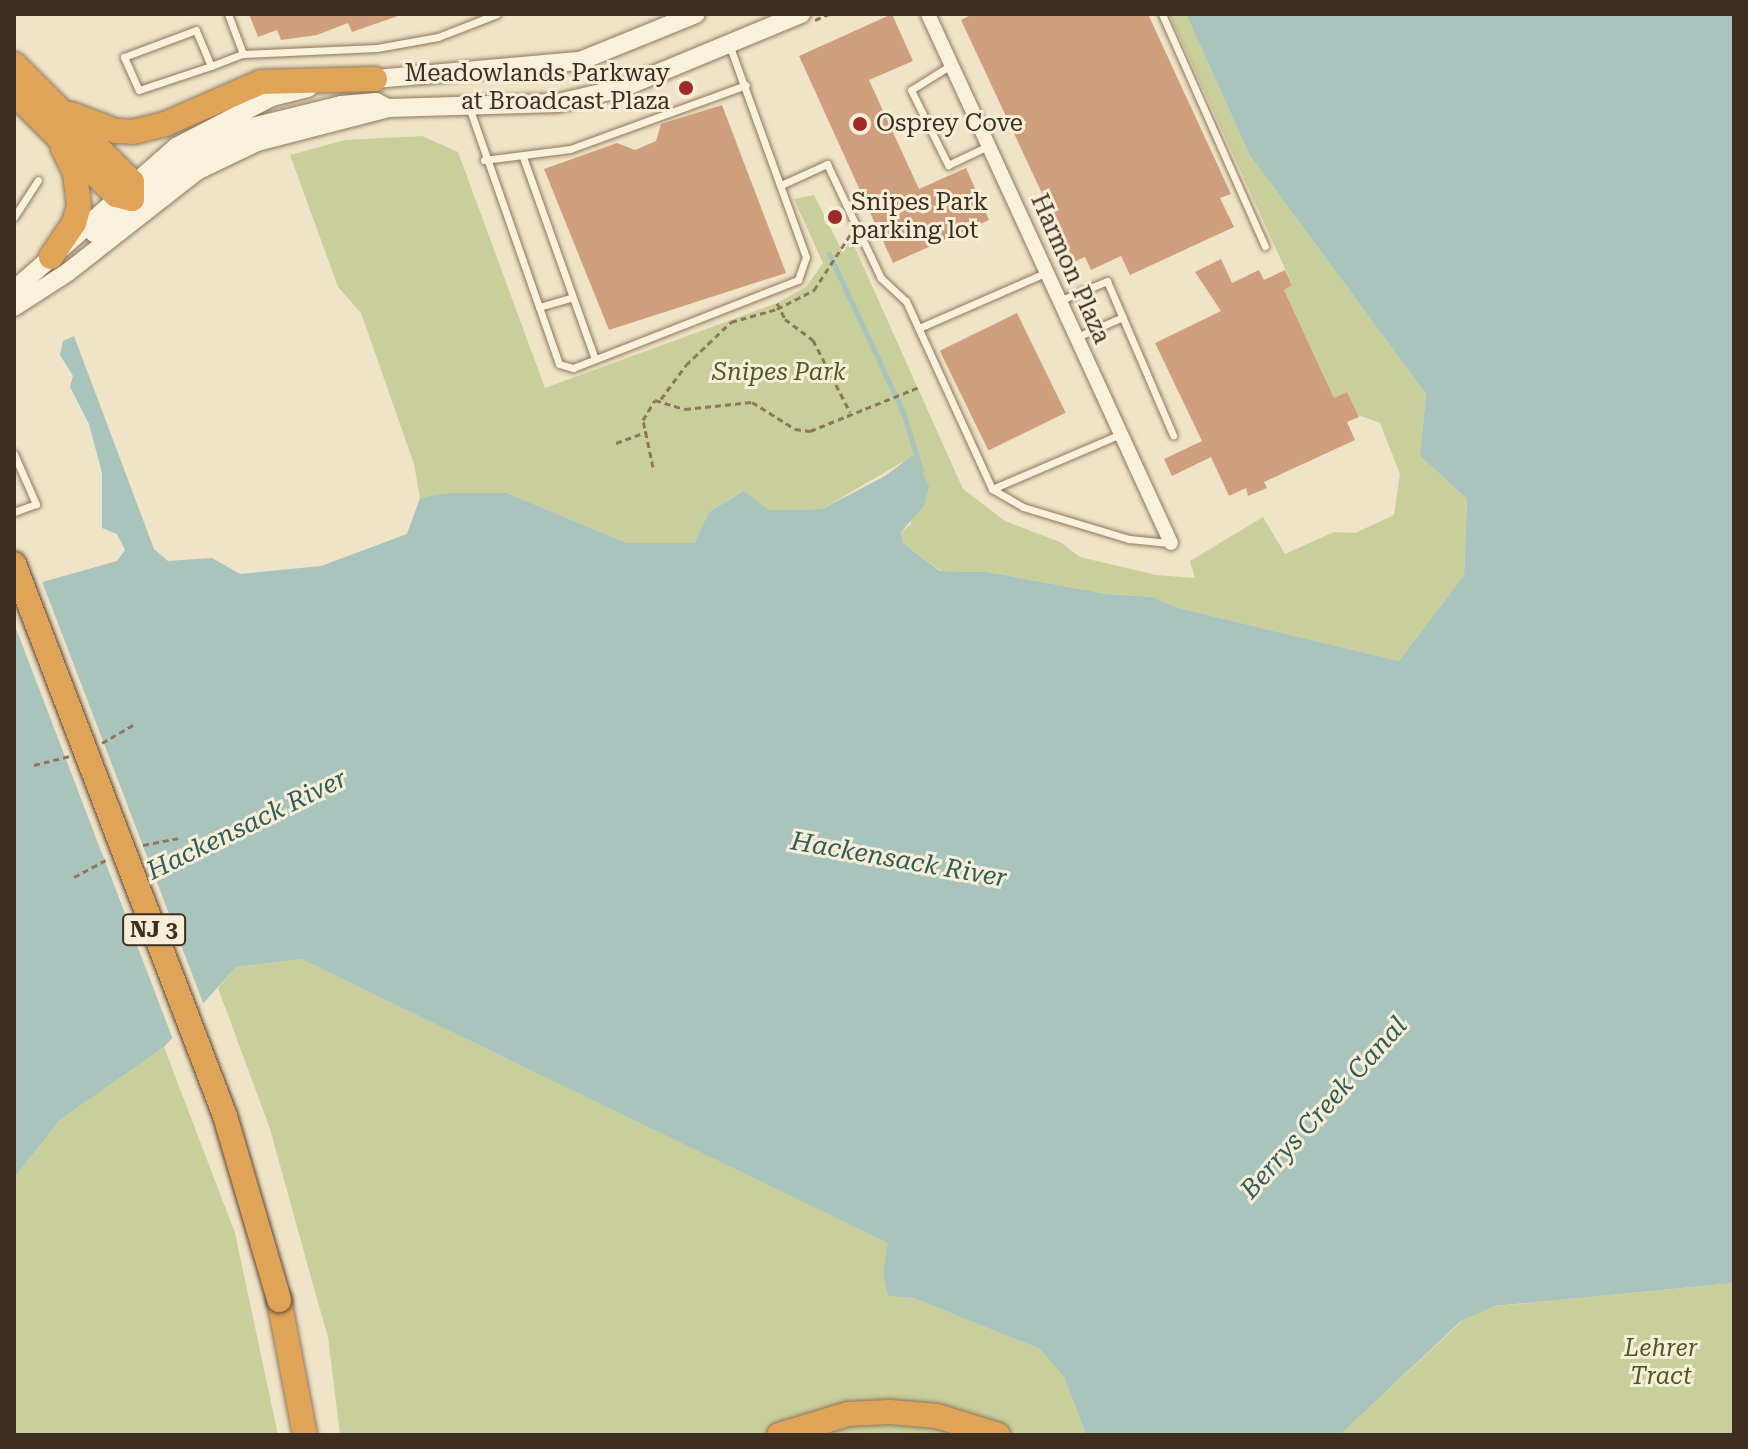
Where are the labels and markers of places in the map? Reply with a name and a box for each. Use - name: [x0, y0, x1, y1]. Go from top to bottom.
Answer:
- place label: Meadowlands Parkway at Broadcast Plaza: [405, 60, 670, 116]
- marker: Meadowlands Parkway at Broadcast Plaza: [677, 79, 695, 97]
- place label: Osprey Cove: [876, 110, 1023, 138]
- marker: Osprey Cove: [851, 115, 869, 133]
- place label: Snipes Park parking lot: [851, 189, 988, 245]
- marker: Snipes Park parking lot: [826, 208, 844, 226]

